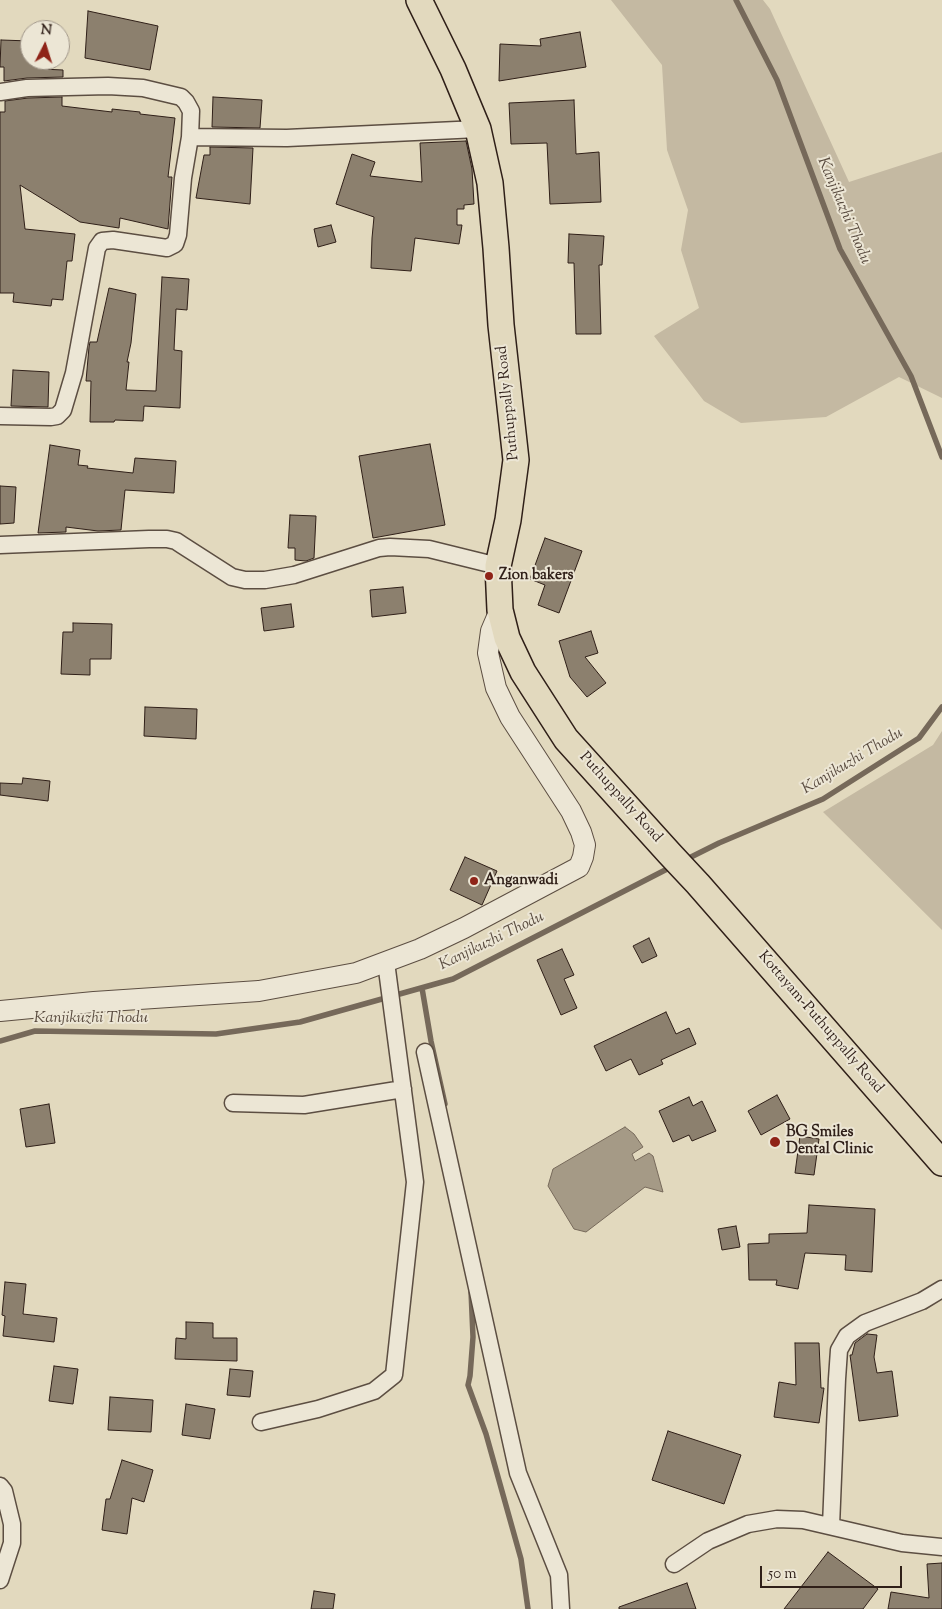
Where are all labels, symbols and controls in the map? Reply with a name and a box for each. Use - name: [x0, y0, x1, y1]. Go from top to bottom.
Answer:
- north arrow: [20, 20, 70, 70]
- text: N: [40, 21, 53, 42]
- water label: Kanjikuzhi Thodu: [812, 155, 874, 267]
- street label: Puthuppally Road: [494, 345, 524, 461]
- place label: Zion bakers: [499, 567, 573, 585]
- marker: Zion bakers: [483, 570, 495, 582]
- water label: Kanjikuzhi Thodu: [799, 724, 907, 800]
- street label: Puthuppally Road: [575, 749, 665, 847]
- place label: Anganwadi: [484, 872, 558, 890]
- marker: Anganwadi: [468, 875, 480, 887]
- water label: Kanjikuzhi Thodu: [436, 908, 548, 976]
- street label: Kottayam-Puthuppally Road: [753, 948, 887, 1098]
- water label: Kanjikuzhi Thodu: [34, 1009, 148, 1029]
- place label: BG Smiles Dental Clinic: [786, 1124, 873, 1159]
- marker: BG Smiles Dental Clinic: [768, 1135, 782, 1149]
- scale bar: [762, 1556, 904, 1588]
- text: 50 m: [768, 1564, 797, 1585]

